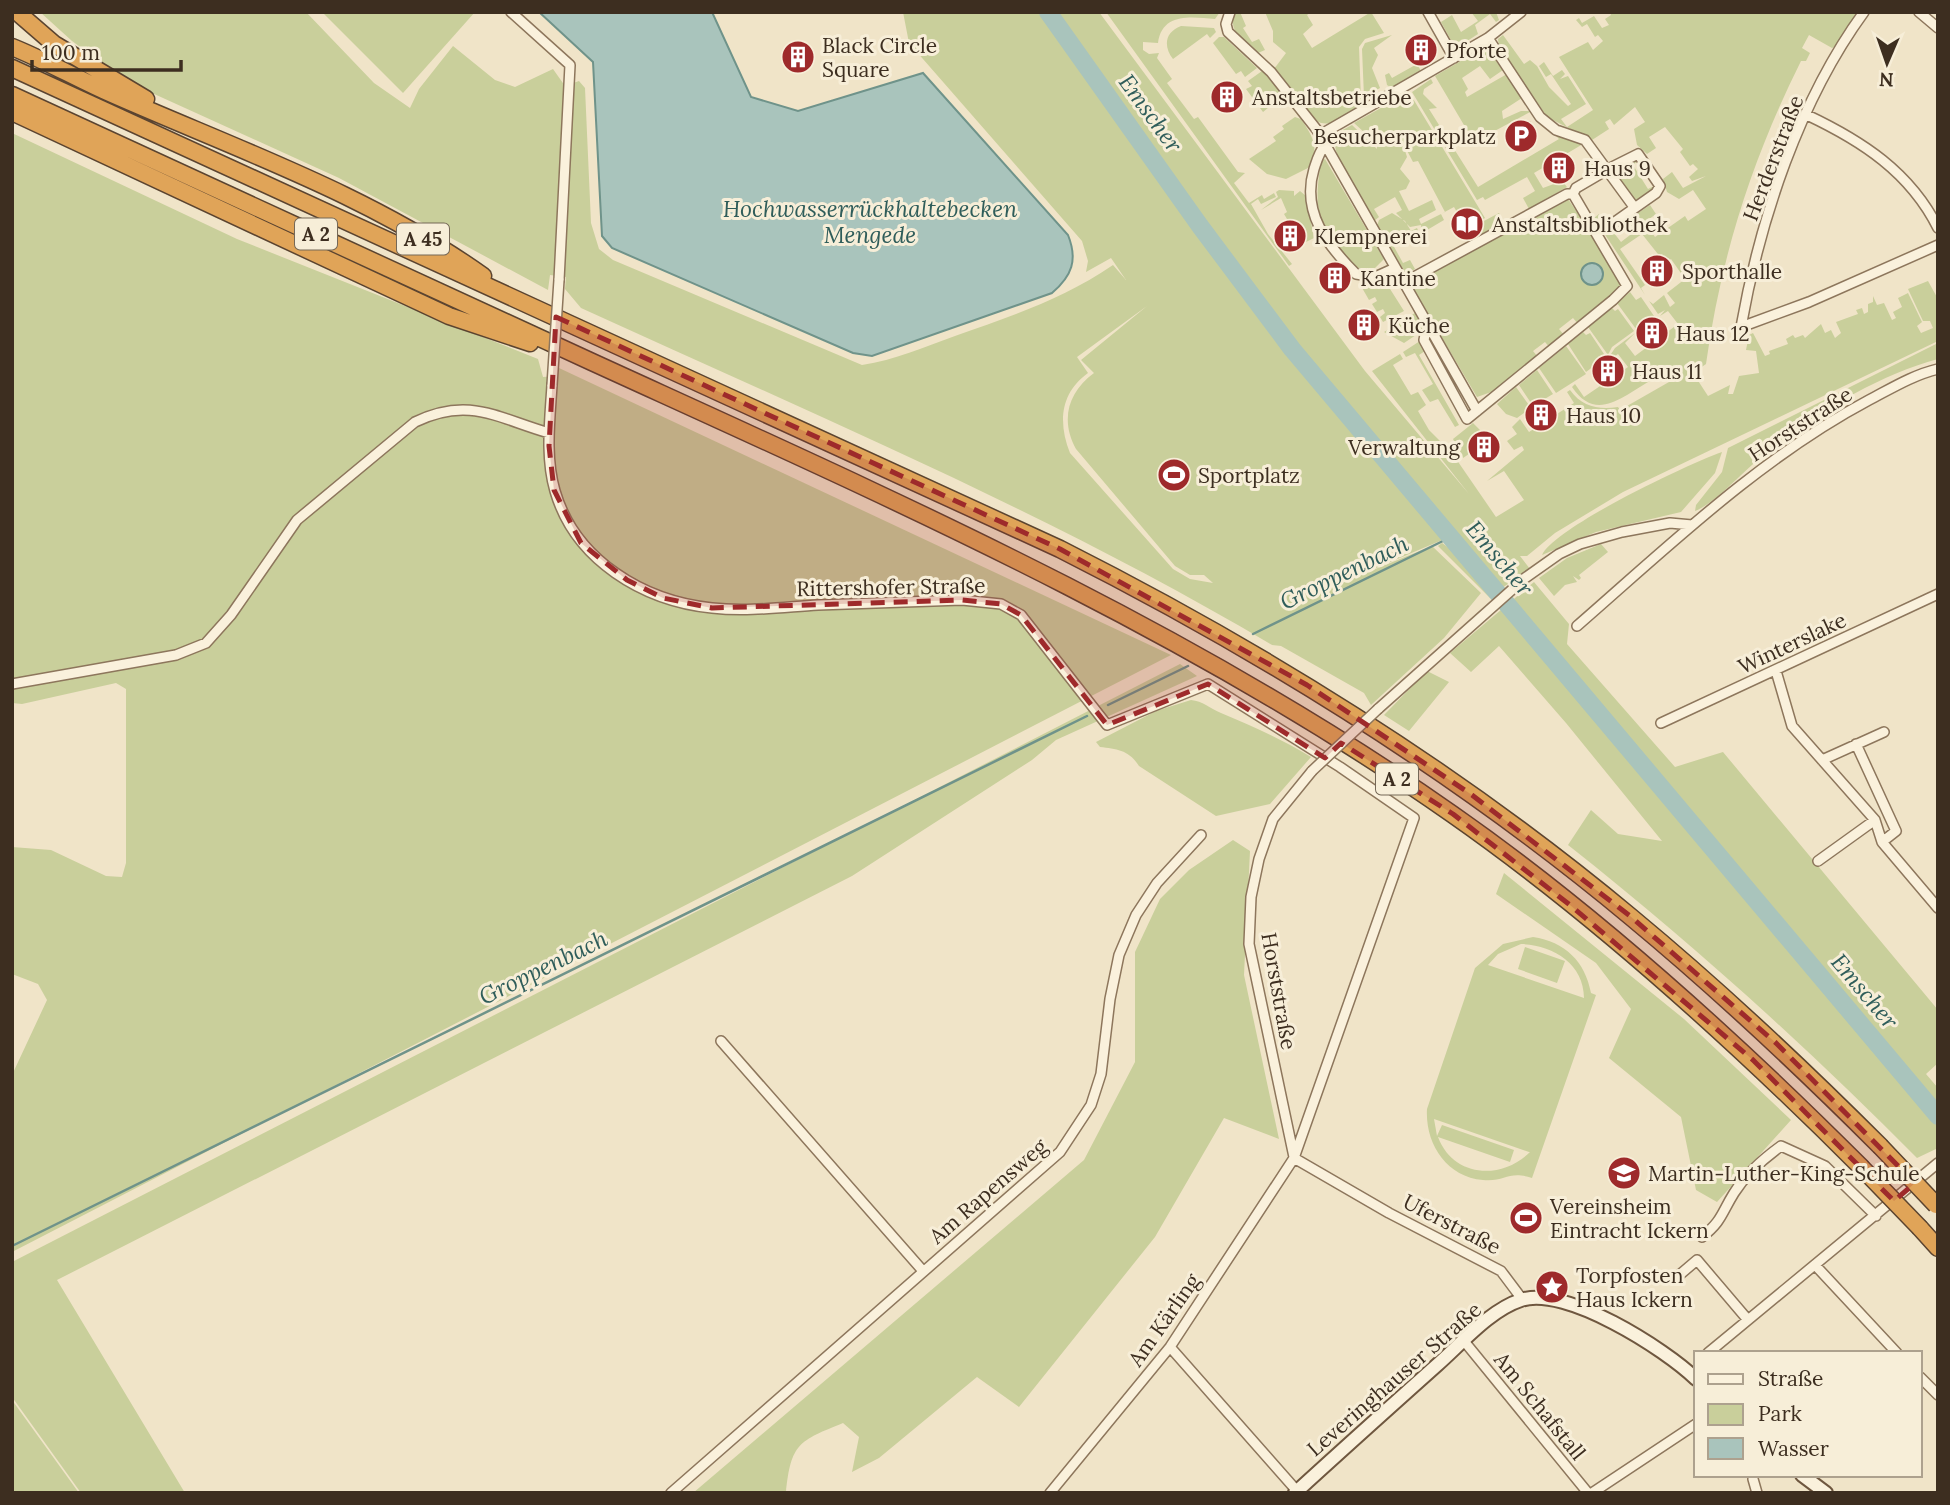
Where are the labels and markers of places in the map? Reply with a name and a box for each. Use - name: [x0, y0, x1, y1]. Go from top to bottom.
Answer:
- building icon: Pforte: [1402, 31, 1440, 69]
- place label: Black Circle Square: [822, 32, 937, 83]
- place label: Pforte: [1446, 37, 1507, 64]
- building icon: Black Circle Square: [779, 38, 817, 76]
- building icon: Anstaltsbetriebe: [1208, 78, 1246, 116]
- place label: Anstaltsbetriebe: [1251, 84, 1412, 111]
- parking icon: Besucherparkplatz: [1502, 117, 1540, 155]
- place label: Besucherparkplatz: [1314, 123, 1496, 150]
- building icon: Haus 9: [1540, 149, 1578, 187]
- place label: Haus 9: [1584, 155, 1651, 182]
- library icon: Anstaltsbibliothek: [1448, 205, 1486, 243]
- place label: Anstaltsbibliothek: [1491, 211, 1668, 238]
- building icon: Klempnerei: [1271, 217, 1309, 255]
- place label: Klempnerei: [1314, 223, 1427, 250]
- building icon: Sporthalle: [1638, 252, 1676, 290]
- place label: Sporthalle: [1682, 258, 1782, 285]
- building icon: Kantine: [1316, 259, 1354, 297]
- place label: Kantine: [1360, 265, 1436, 292]
- building icon: Küche: [1345, 306, 1383, 344]
- place label: Küche: [1388, 312, 1450, 339]
- building icon: Haus 12: [1633, 314, 1671, 352]
- place label: Haus 12: [1676, 320, 1750, 347]
- building icon: Haus 11: [1589, 352, 1627, 390]
- place label: Haus 11: [1632, 358, 1702, 385]
- building icon: Haus 10: [1522, 396, 1560, 434]
- place label: Haus 10: [1566, 402, 1641, 429]
- building icon: Verwaltung: [1465, 428, 1503, 466]
- place label: Verwaltung: [1347, 434, 1460, 461]
- sports icon: Sportplatz: [1155, 456, 1193, 494]
- place label: Sportplatz: [1198, 462, 1300, 489]
- school or university icon: Martin-Luther-King-Schule: [1605, 1154, 1643, 1192]
- place label: Martin-Luther-King-Schule: [1648, 1160, 1920, 1187]
- place label: Vereinsheim Eintracht Ickern: [1549, 1193, 1709, 1244]
- sports icon: Vereinsheim Eintracht Ickern: [1507, 1199, 1545, 1237]
- place label: Torpfosten Haus Ickern: [1576, 1262, 1693, 1313]
- place icon: Torpfosten Haus Ickern: [1533, 1268, 1571, 1306]

